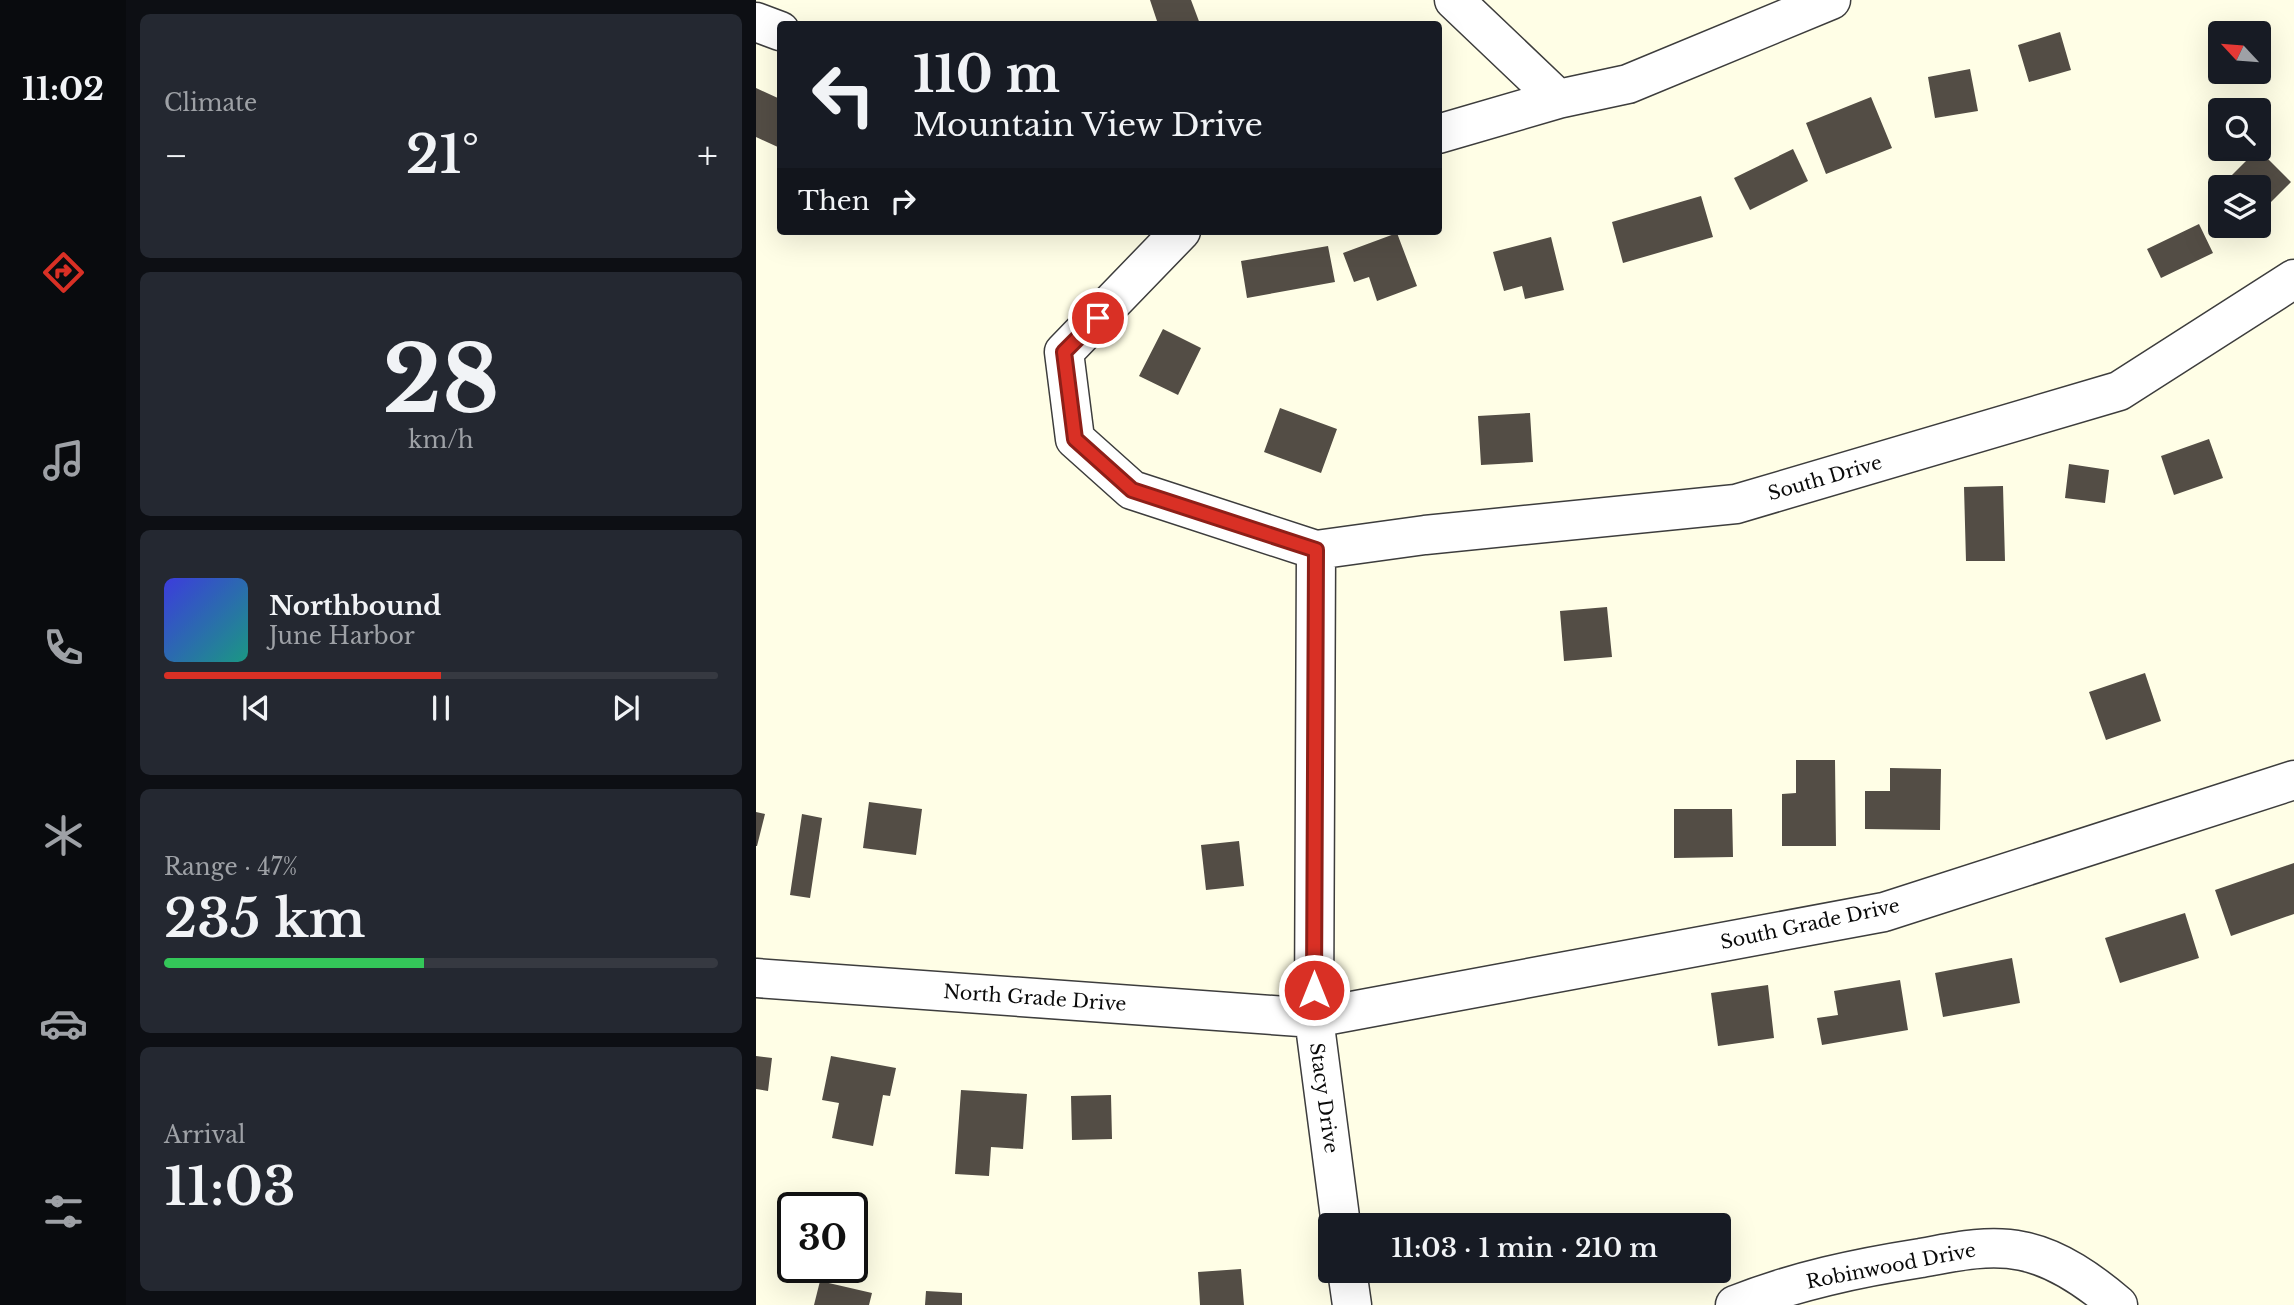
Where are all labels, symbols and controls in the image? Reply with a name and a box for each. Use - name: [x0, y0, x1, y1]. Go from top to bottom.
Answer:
- north arrow: [2208, 21, 2272, 84]
- map controls: [2208, 21, 2271, 238]
- text: 110 m: [913, 44, 1060, 105]
- icon: left: [798, 49, 889, 140]
- text: 11:02: [22, 69, 104, 109]
- text: Climate: [164, 89, 257, 117]
- button: search: [2208, 98, 2271, 161]
- text: Mountain View Drive: [913, 105, 1263, 145]
- text: 21°: [406, 123, 479, 187]
- text: −: [164, 132, 188, 179]
- text: +: [697, 132, 718, 179]
- button: layers: [2208, 175, 2271, 238]
- icon: right: [884, 182, 922, 220]
- text: Then: [798, 185, 870, 217]
- icon: directions: [39, 248, 88, 297]
- pin: [1068, 288, 1128, 348]
- icon: arrive: [1079, 299, 1117, 337]
- text: 28: [382, 324, 500, 437]
- text: km/h: [408, 426, 474, 454]
- icon: music: [39, 436, 88, 485]
- street label: South Drive: [1765, 451, 1885, 505]
- text: Northbound: [269, 590, 441, 622]
- text: June Harbor: [269, 622, 415, 650]
- icon: phone: [39, 623, 88, 672]
- icon: previous: [237, 689, 275, 727]
- icon: pause: [422, 689, 460, 727]
- icon: next: [607, 689, 645, 727]
- icon: climate: [39, 811, 88, 860]
- text: Range · 47%: [164, 853, 298, 881]
- text: 235 km: [164, 887, 365, 951]
- street label: South Grade Drive: [1718, 894, 1902, 954]
- position arrow: [1277, 953, 1351, 1027]
- street label: North Grade Drive: [943, 980, 1127, 1016]
- icon: car: [39, 999, 88, 1048]
- street label: Stacy Drive: [1305, 1041, 1343, 1155]
- text: Arrival: [164, 1121, 245, 1149]
- text: 11:03: [164, 1155, 296, 1219]
- icon: filters: [39, 1187, 88, 1236]
- speed limit sign: 30: [777, 1192, 868, 1283]
- text: 11:03 · 1 min · 210 m: [1391, 1232, 1658, 1264]
- street label: Robinwood Drive: [1804, 1238, 1978, 1294]

